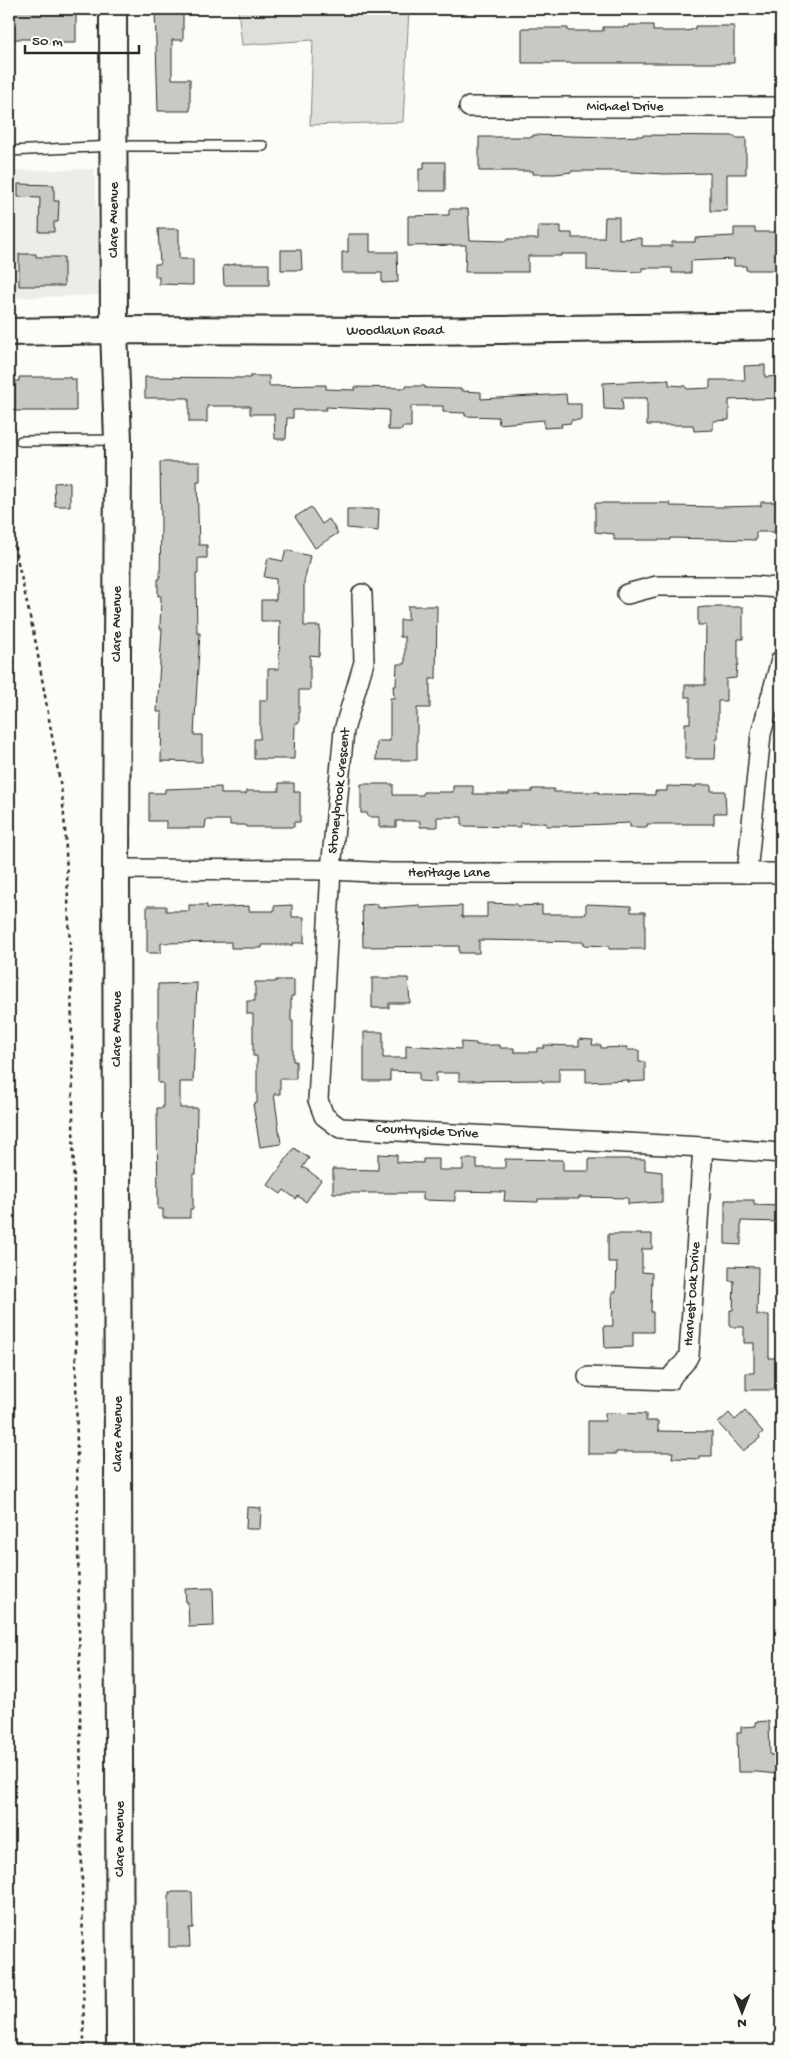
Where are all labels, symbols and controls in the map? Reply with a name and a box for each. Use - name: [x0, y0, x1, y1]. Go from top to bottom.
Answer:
- scale bar: [25, 22, 139, 54]
- text: 50 m: [32, 33, 63, 51]
- street label: Michael Drive: [587, 99, 664, 116]
- street label: Clare Avenue: [106, 181, 123, 258]
- street label: Woodlawn Road: [347, 323, 445, 340]
- street label: Clare Avenue: [109, 585, 126, 662]
- street label: Stoneybrook Crescent: [325, 726, 355, 855]
- street label: Heritage Lane: [408, 865, 491, 882]
- street label: Clare Avenue: [109, 990, 126, 1067]
- street label: Countryside Drive: [375, 1121, 480, 1143]
- street label: Harvest Oak Drive: [681, 1240, 705, 1347]
- street label: Clare Avenue: [110, 1395, 127, 1472]
- street label: Clare Avenue: [112, 1800, 129, 1877]
- north arrow: [718, 1986, 768, 2036]
- text: N: [737, 2014, 747, 2031]

